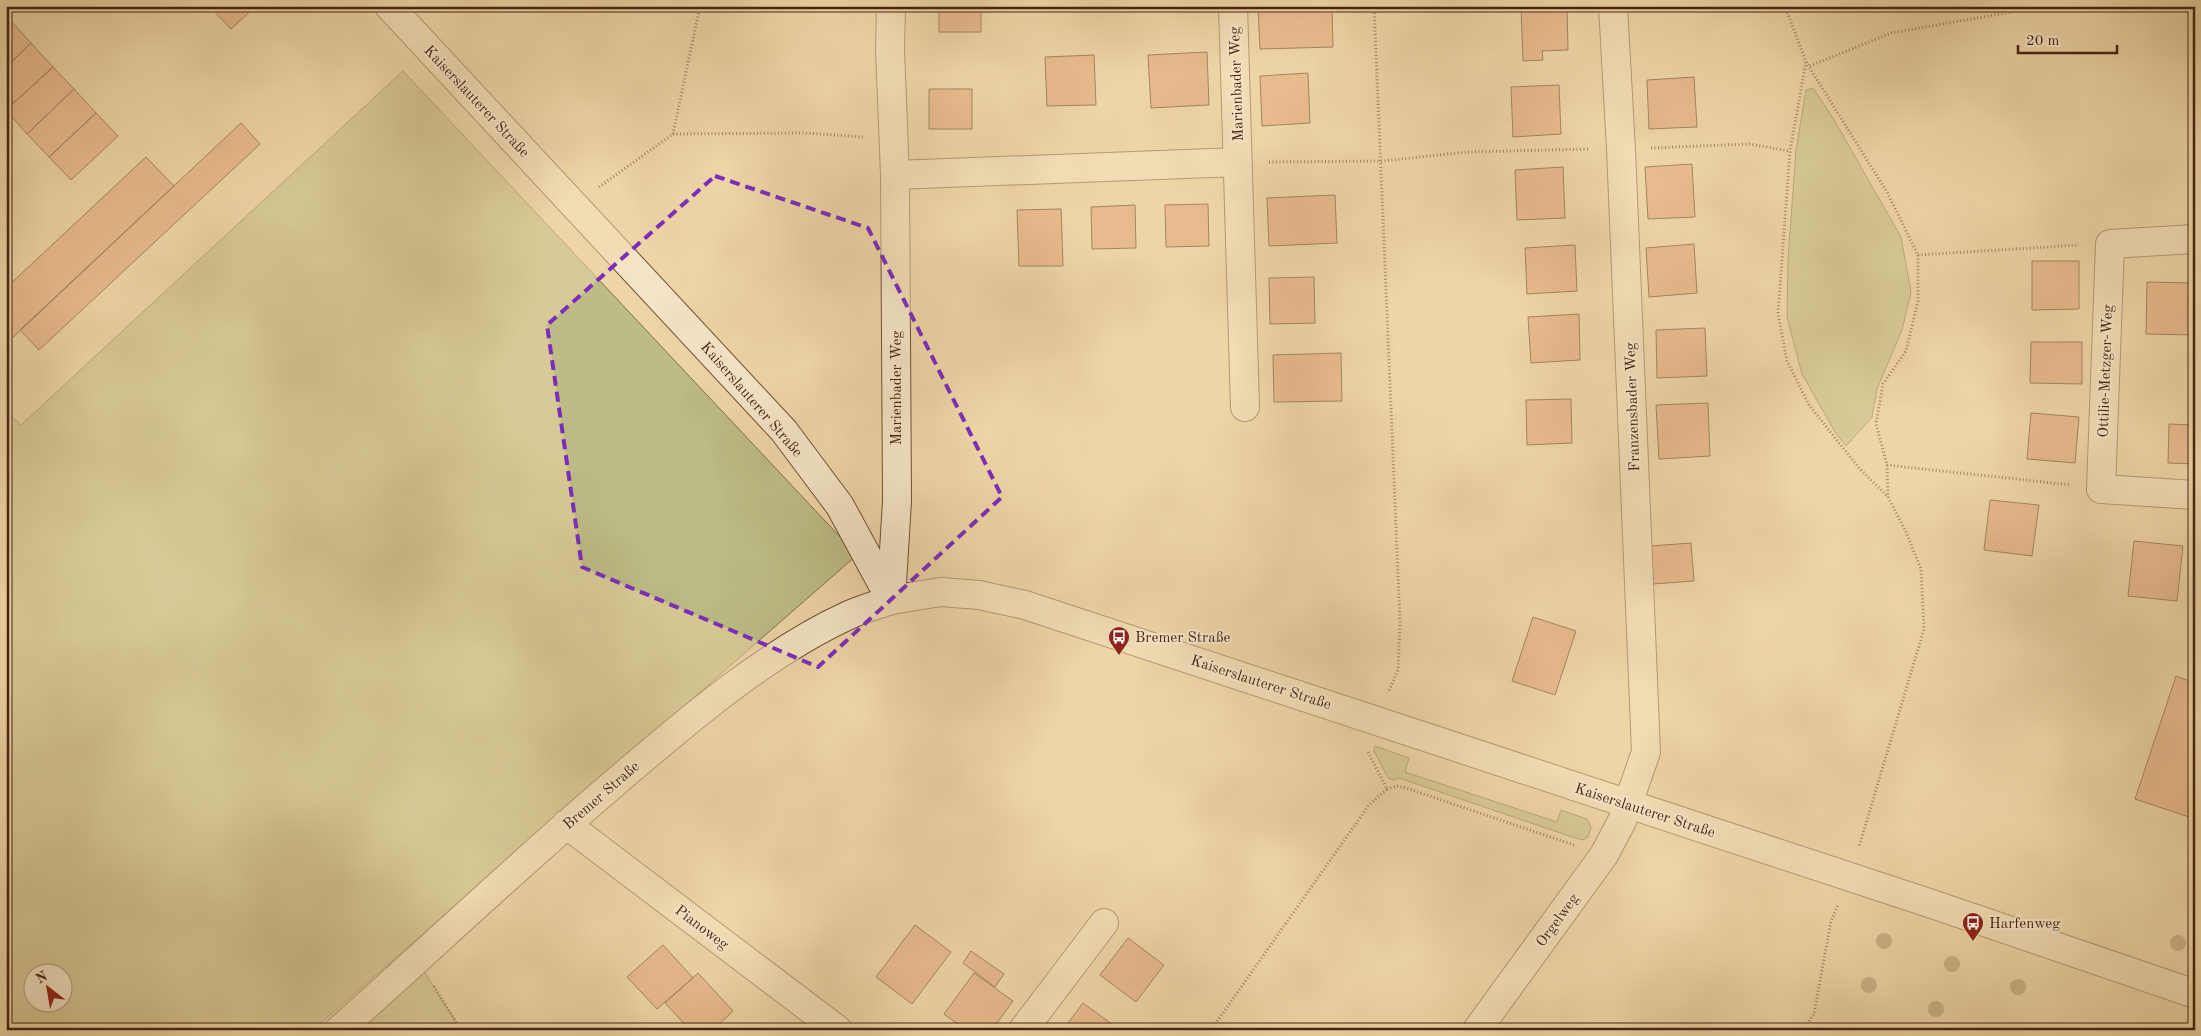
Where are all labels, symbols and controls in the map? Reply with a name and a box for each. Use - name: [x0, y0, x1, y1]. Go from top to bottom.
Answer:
- scale bar: [2018, 22, 2117, 54]
- street label: Marienbader Weg: [1228, 26, 1247, 142]
- text: 20 m: [2026, 34, 2060, 49]
- street label: Kaiserslauterer Straße: [420, 43, 532, 161]
- street label: Ottilie-Metzger-Weg: [2097, 304, 2116, 438]
- street label: Marienbader Weg: [890, 331, 905, 445]
- street label: Kaiserslauterer Straße: [697, 340, 805, 460]
- street label: Franzensbader Weg: [1624, 342, 1643, 472]
- bus stop icon: Bremer Straße: [1107, 625, 1131, 656]
- place label: Bremer Straße: [1135, 631, 1231, 646]
- street label: Kaiserslauterer Straße: [1188, 654, 1333, 713]
- street label: Bremer Straße: [561, 759, 643, 833]
- street label: Kaiserslauterer Straße: [1572, 782, 1717, 841]
- street label: Orgelweg: [1534, 892, 1582, 950]
- street label: Pianoweg: [671, 903, 731, 953]
- bus stop icon: Harfenweg: [1961, 911, 1985, 942]
- place label: Harfenweg: [1989, 917, 2060, 932]
- north arrow: [22, 964, 72, 1014]
- text: N: [34, 969, 50, 986]

